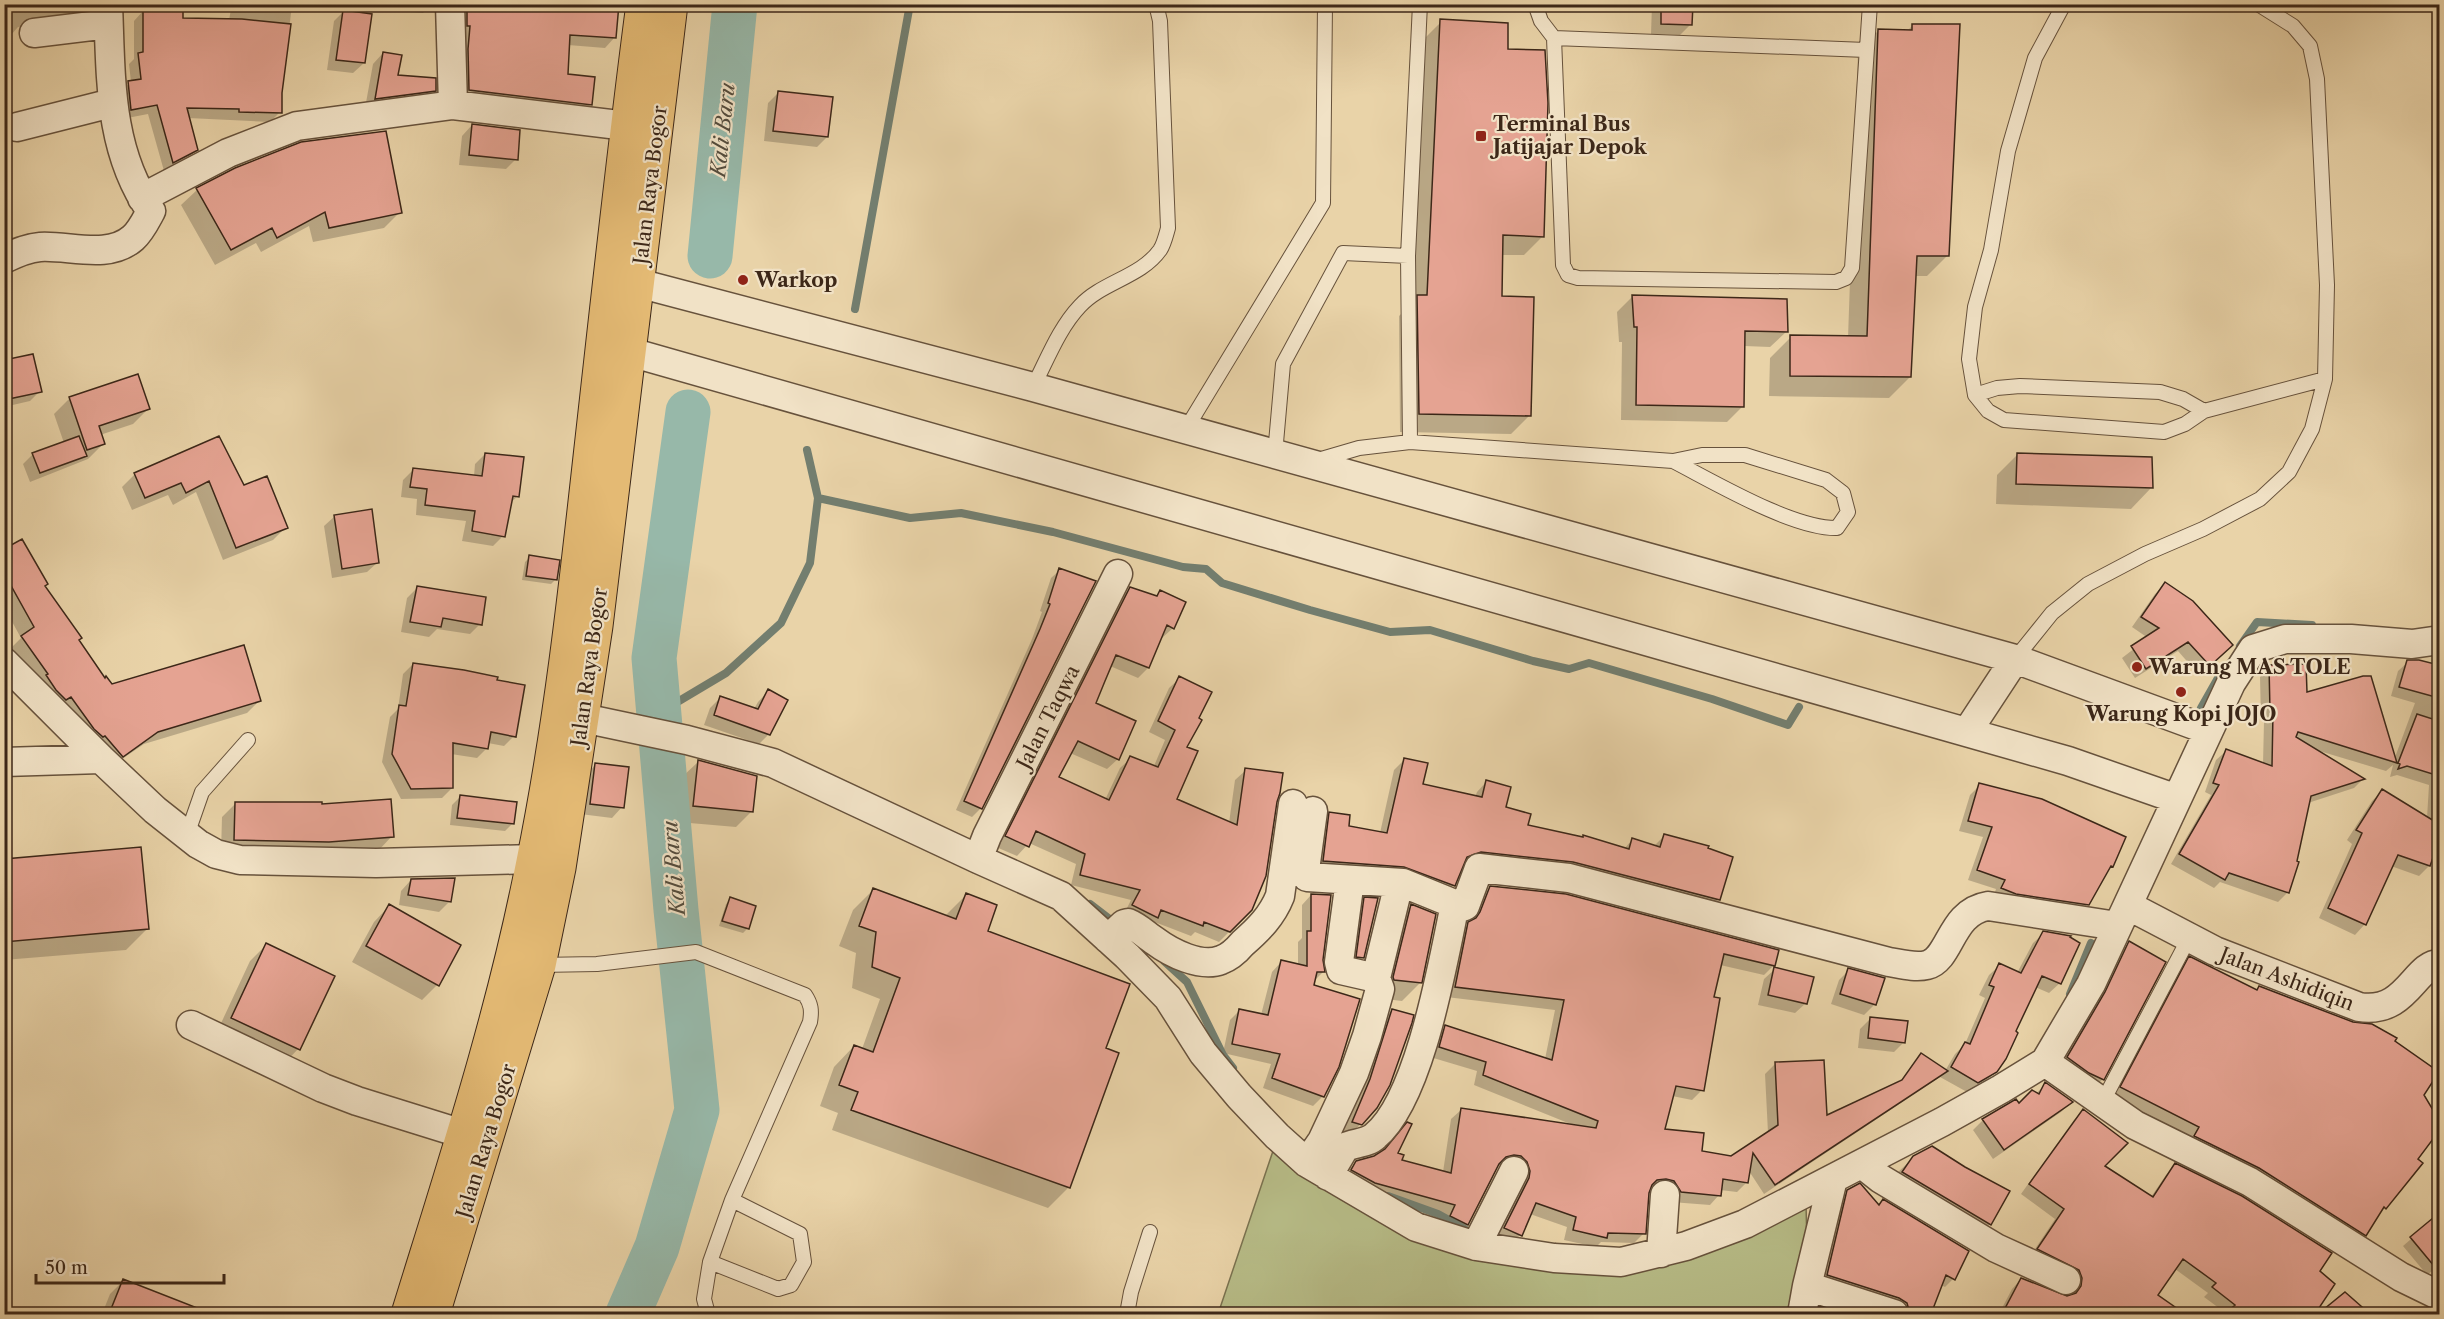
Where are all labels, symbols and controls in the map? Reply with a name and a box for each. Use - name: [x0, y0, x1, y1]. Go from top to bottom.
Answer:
- water label: Kali Baru: [705, 81, 740, 180]
- street label: Jalan Raya Bogor: [628, 104, 672, 269]
- place label: Terminal Bus Jatijajar Depok: [1489, 112, 1648, 159]
- marker: Terminal Bus Jatijajar Depok: [1474, 129, 1488, 143]
- place label: Warkop: [754, 268, 837, 292]
- marker: Warkop: [736, 273, 750, 287]
- street label: Jalan Raya Bogor: [566, 586, 612, 751]
- place label: Warung MAS TOLE: [2148, 655, 2351, 679]
- marker: Warung MAS TOLE: [2130, 660, 2144, 674]
- street label: Jalan Taqwa: [1010, 661, 1085, 776]
- marker: Warung Kopi JOJO: [2174, 685, 2188, 699]
- place label: Warung Kopi JOJO: [2085, 702, 2276, 726]
- water label: Kali Baru: [657, 819, 690, 918]
- street label: Jalan Ashidiqin: [2214, 941, 2358, 1016]
- street label: Jalan Raya Bogor: [450, 1060, 521, 1224]
- scale bar: [36, 1247, 224, 1285]
- text: 50 m: [45, 1257, 88, 1279]

